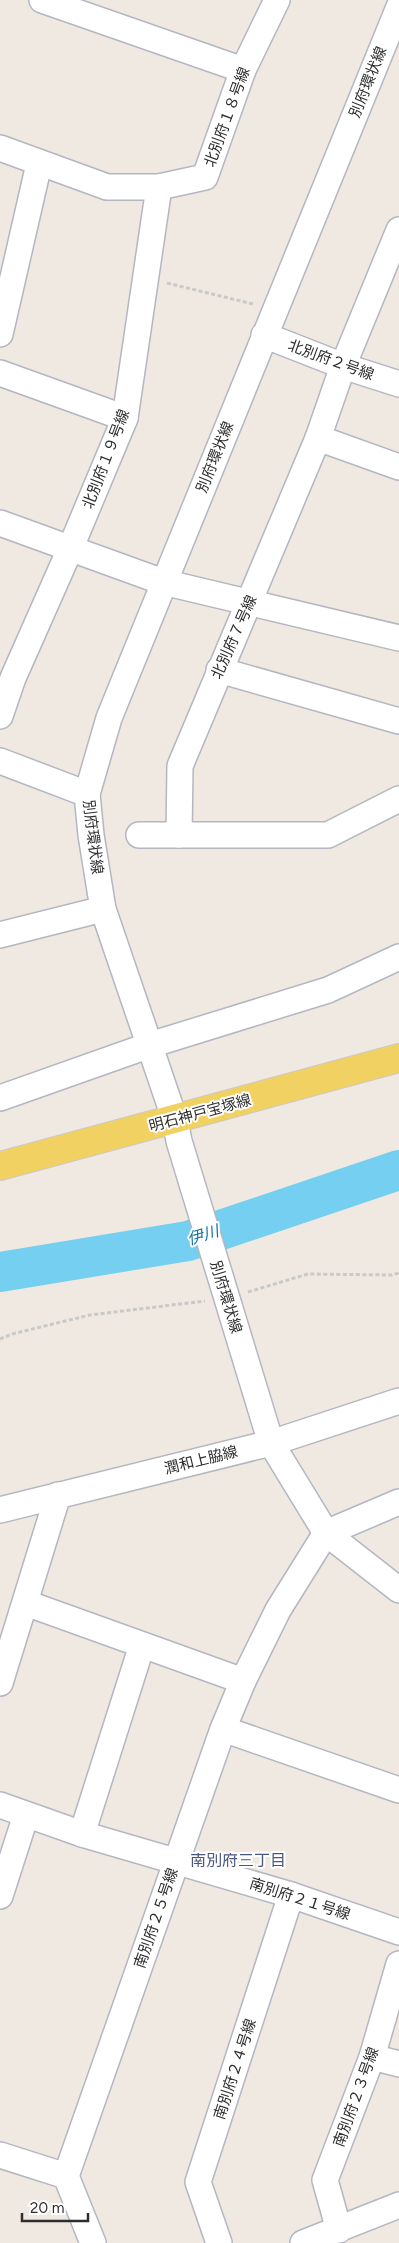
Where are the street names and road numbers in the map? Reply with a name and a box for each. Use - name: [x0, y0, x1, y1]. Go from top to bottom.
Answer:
- street label: 別府環状線: [346, 44, 390, 120]
- street label: 北別府１８号線: [201, 65, 253, 169]
- street label: 北別府２号線: [286, 336, 376, 384]
- street label: 北別府１９号線: [79, 407, 133, 511]
- street label: 別府環状線: [193, 419, 237, 495]
- street label: 北別府７号線: [207, 592, 261, 682]
- street label: 別府環状線: [79, 799, 107, 875]
- street label: 明石神戸宝塚線: [147, 1091, 253, 1135]
- street label: 別府環状線: [206, 1258, 246, 1336]
- street label: 潤和上脇線: [162, 1442, 240, 1478]
- street label: 南別府２５号線: [130, 1865, 182, 1971]
- street label: 南別府２１号線: [247, 1874, 353, 1924]
- street label: 南別府２４号線: [210, 2016, 260, 2122]
- street label: 南別府２３号線: [330, 2045, 382, 2149]

